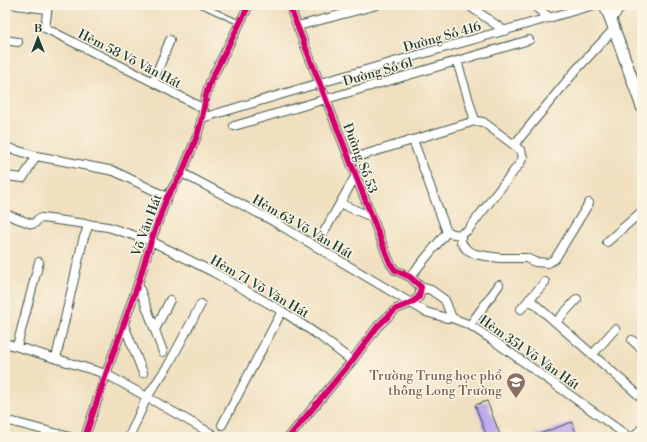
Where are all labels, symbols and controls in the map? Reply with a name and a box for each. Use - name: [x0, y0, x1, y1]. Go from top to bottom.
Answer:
- north arrow: [18, 18, 58, 58]
- street label: Đường Số 416: [402, 18, 483, 56]
- text: B: [34, 22, 42, 36]
- street label: Hẻm 58 Võ Văn Hát: [75, 26, 184, 92]
- street label: Đường Số 61: [341, 54, 416, 90]
- street label: Đường Số 53: [339, 121, 381, 196]
- street label: Võ Văn Hát: [128, 192, 166, 260]
- street label: Hẻm 63 Võ Văn Hát: [249, 192, 356, 262]
- street label: Hẻm 71 Võ Văn Hát: [207, 252, 312, 322]
- street label: Hẻm 351 Võ Văn Hát: [476, 312, 583, 394]
- place label: Trường Trung học phổ thông Long Trường: [370, 368, 502, 399]
- school or university icon: Trường Trung học phổ thông Long Trường: [505, 371, 527, 399]

